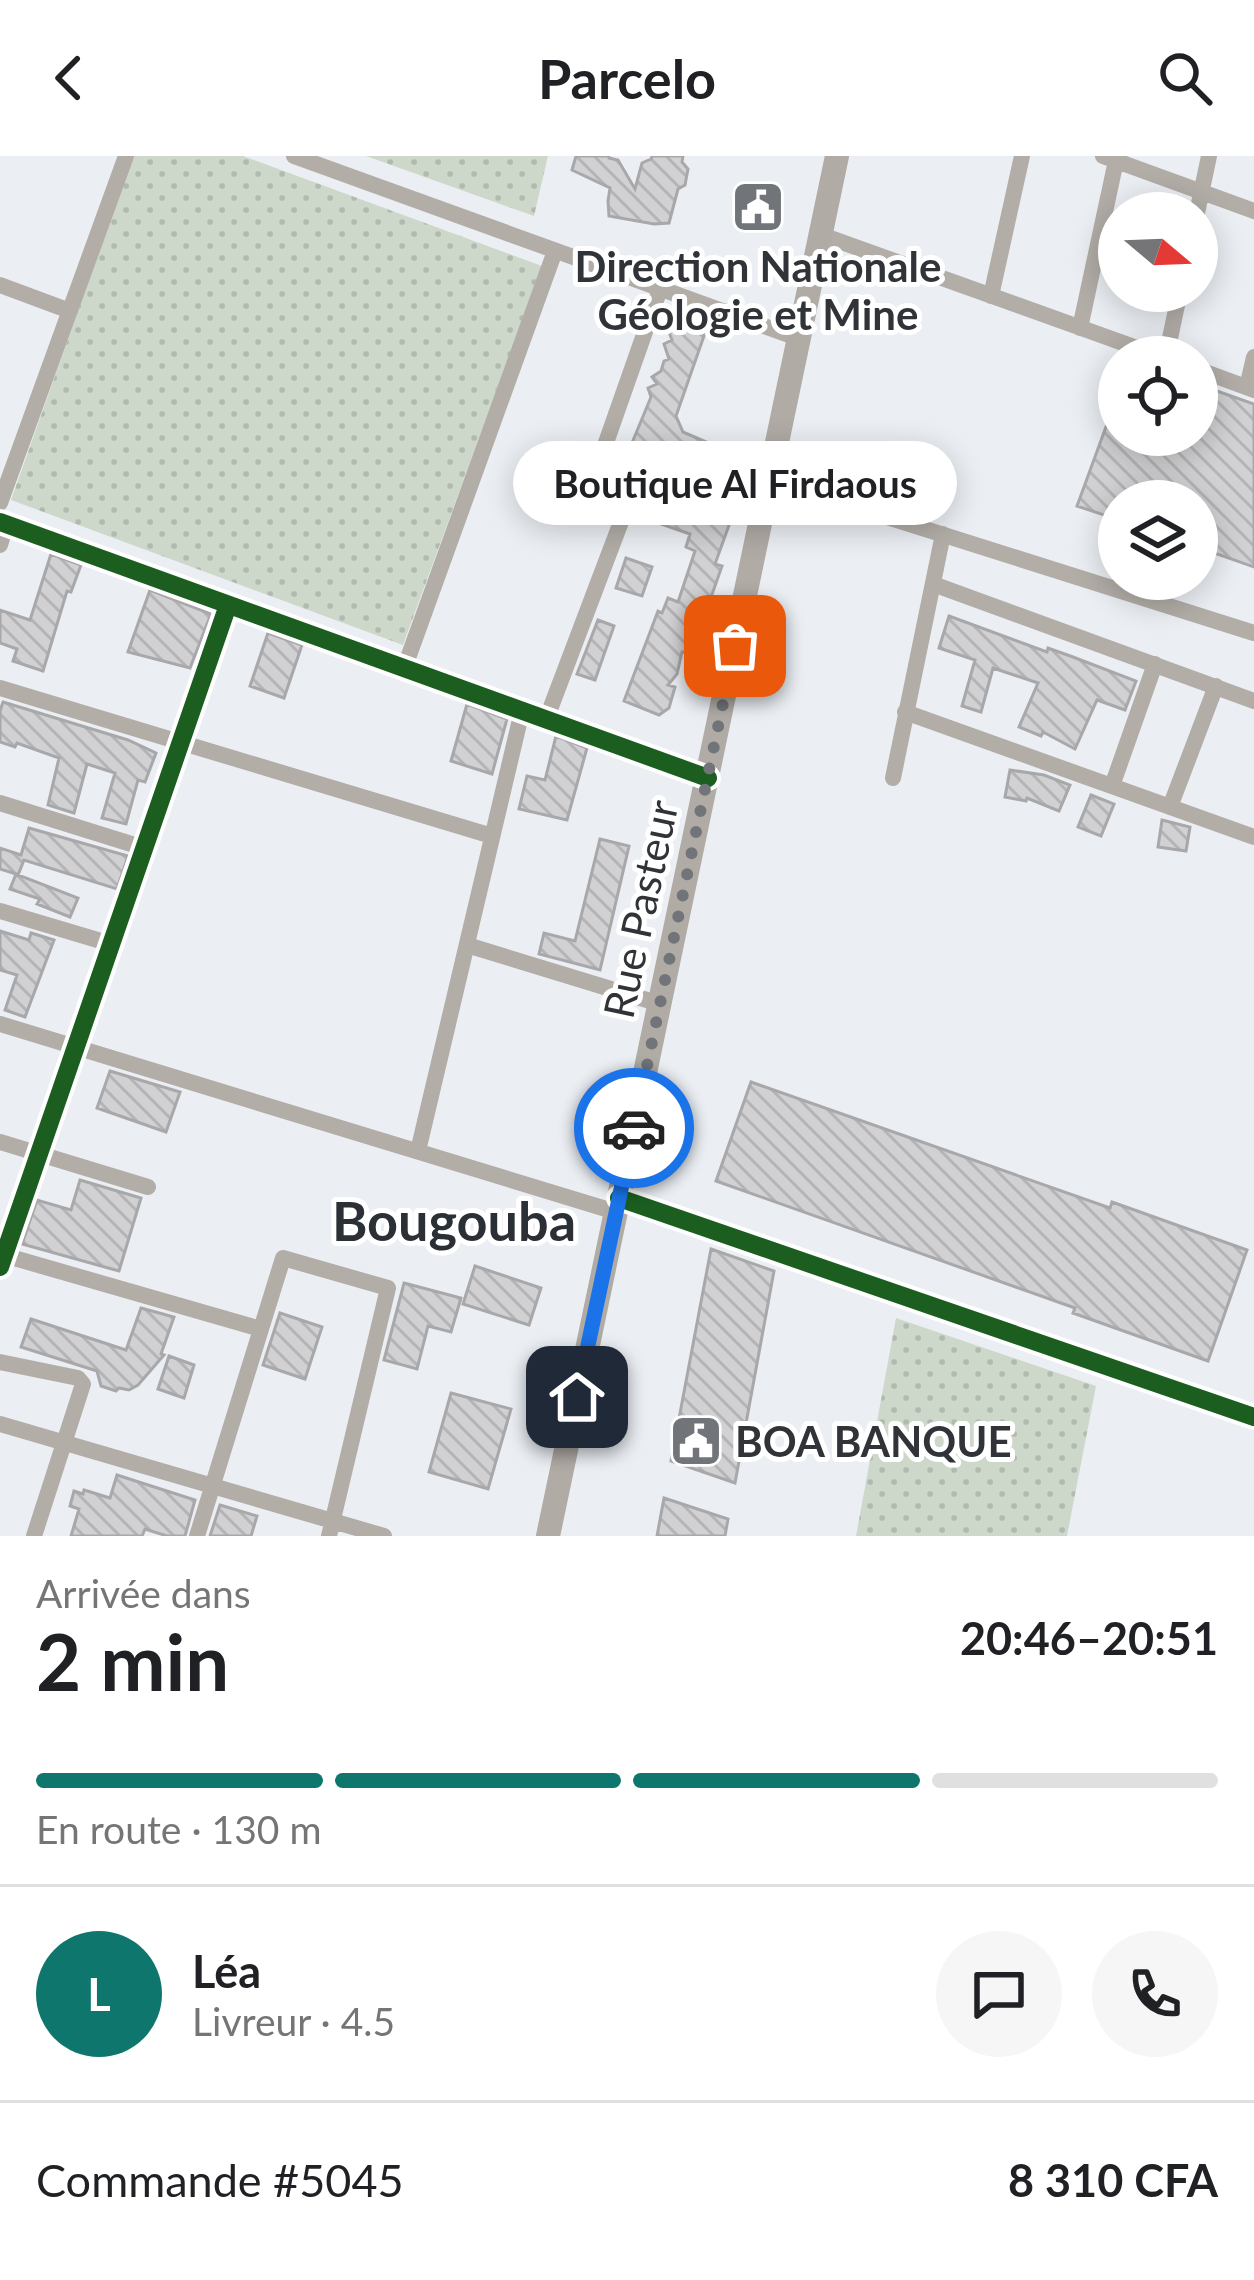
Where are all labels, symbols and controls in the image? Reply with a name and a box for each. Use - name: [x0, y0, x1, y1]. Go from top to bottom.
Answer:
- icon: back: [36, 45, 102, 111]
- icon: search: [1152, 45, 1218, 111]
- text: Parcelo: [538, 46, 716, 111]
- public building icon: Direction Nationale Géologie et Mine: [730, 179, 786, 235]
- north arrow: [1098, 192, 1218, 312]
- map controls: [1098, 192, 1218, 600]
- place label: Direction Nationale Géologie et Mine: [575, 241, 941, 339]
- button: locate: [1098, 336, 1218, 456]
- callout: Boutique Al Firdaous: [513, 442, 957, 526]
- text: Boutique Al Firdaous: [553, 460, 917, 506]
- button: layers: [1098, 480, 1218, 600]
- pin: [684, 595, 786, 697]
- icon: bag: [702, 613, 768, 679]
- street label: Rue Pasteur: [593, 796, 687, 1022]
- courier: [574, 1068, 694, 1188]
- icon: car: [601, 1095, 667, 1161]
- district label: Bougouba: [332, 1188, 576, 1253]
- pin: [526, 1346, 628, 1448]
- icon: home: [544, 1364, 610, 1430]
- public building icon: BOA BANQUE: [668, 1413, 724, 1469]
- place label: BOA BANQUE: [735, 1416, 1012, 1466]
- text: Arrivée dans: [36, 1570, 251, 1616]
- text: 20:46–20:51: [960, 1611, 1218, 1665]
- text: 2 min: [36, 1614, 229, 1708]
- text: En route · 130 m: [36, 1806, 321, 1852]
- button: chat: [936, 1931, 1062, 2057]
- button: phone: [1092, 1931, 1218, 2057]
- text: Léa: [192, 1944, 261, 1998]
- text: L: [87, 1967, 111, 2021]
- text: Livreur · 4.5: [192, 1998, 395, 2044]
- text: Commande #5045: [36, 2153, 404, 2207]
- text: 8 310 CFA: [1008, 2153, 1218, 2207]

